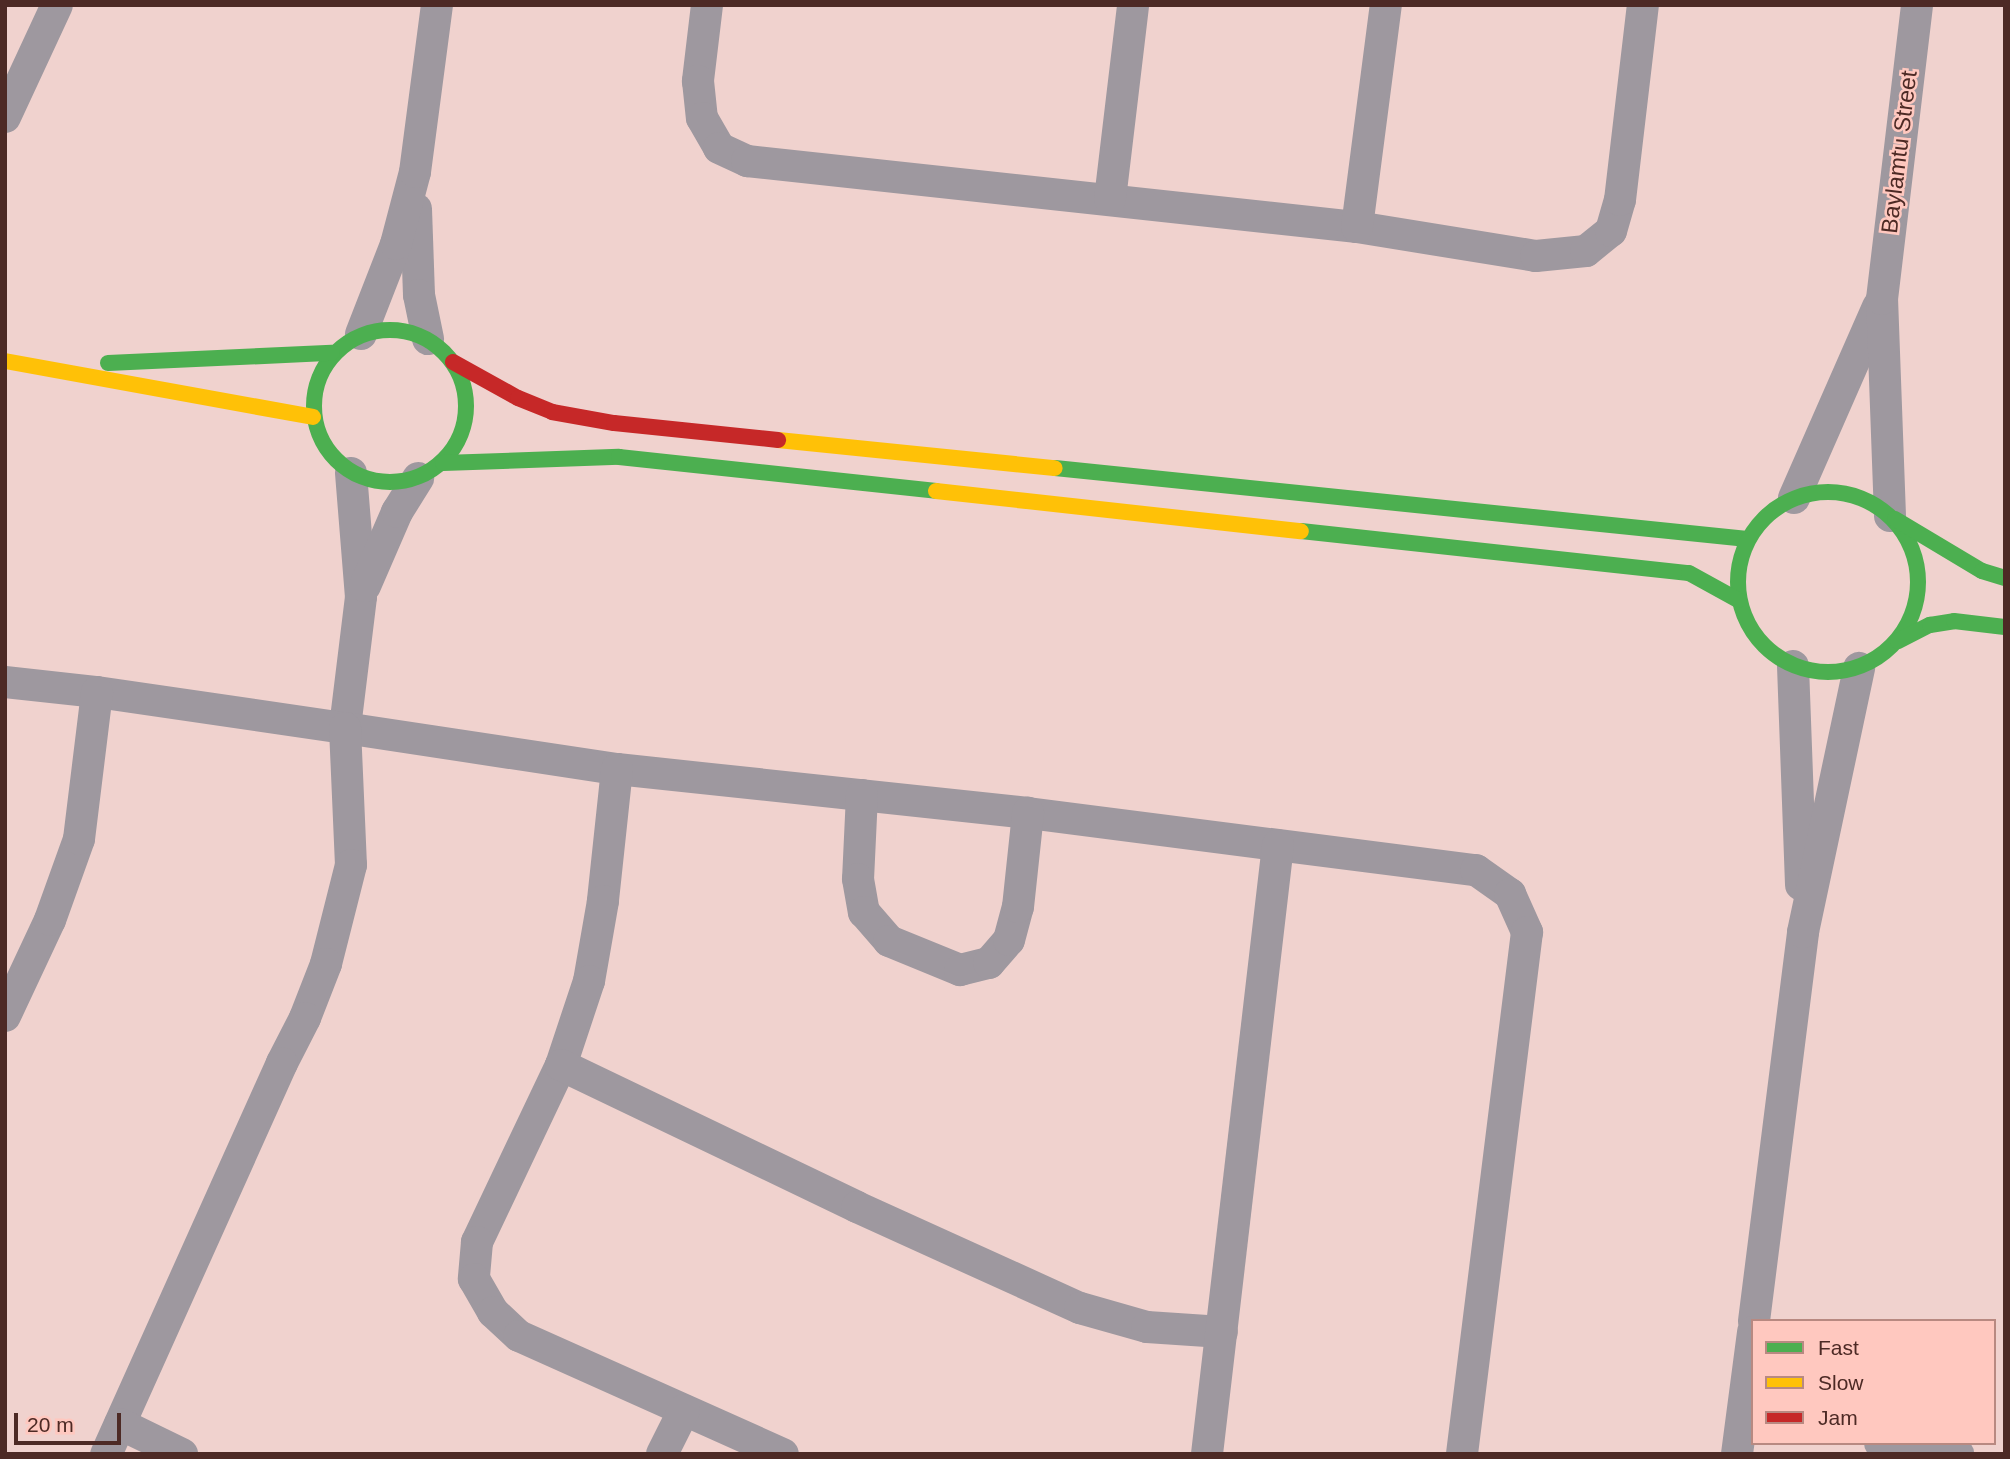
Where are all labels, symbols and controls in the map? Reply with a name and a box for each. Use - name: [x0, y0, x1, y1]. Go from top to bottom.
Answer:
- street label: Baylamtu Street: [1875, 69, 1923, 235]
- legend: [1751, 1319, 1996, 1445]
- text: Fast: [1818, 1336, 1859, 1359]
- text: Slow: [1818, 1371, 1864, 1394]
- scale bar: [18, 1400, 124, 1444]
- text: Jam: [1818, 1406, 1858, 1429]
- text: 20 m: [27, 1413, 74, 1436]

